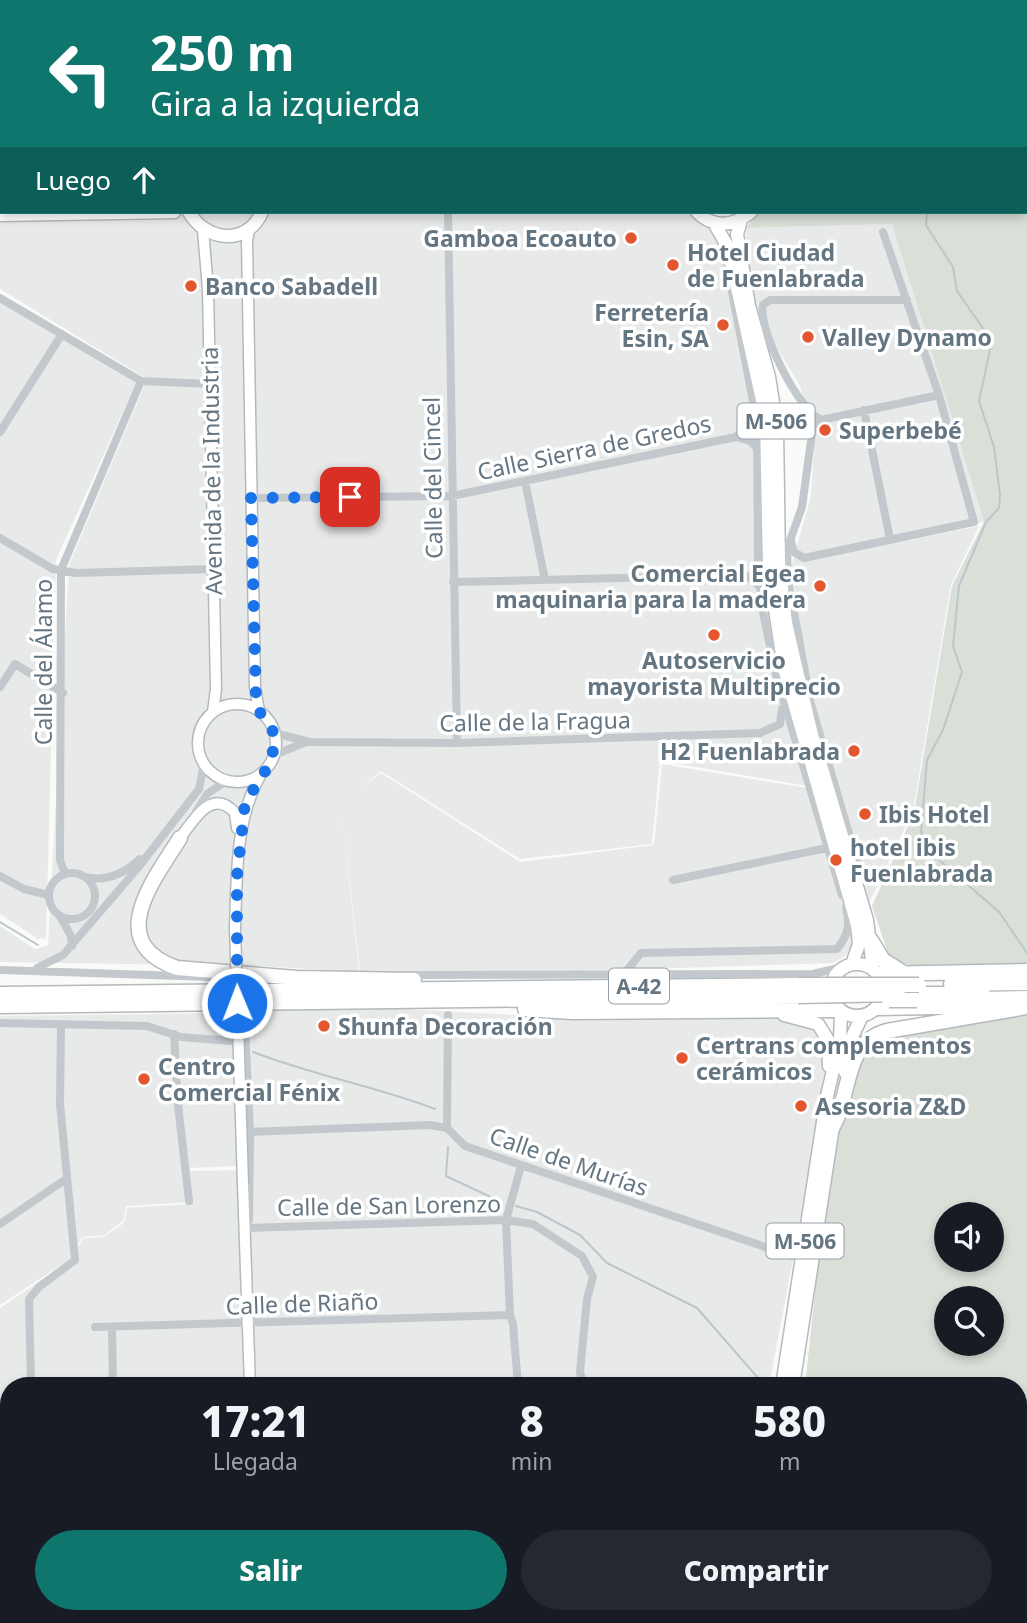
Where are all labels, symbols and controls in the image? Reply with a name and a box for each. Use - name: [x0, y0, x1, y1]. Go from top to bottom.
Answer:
- text: 250 m: [150, 19, 295, 85]
- icon: left: [35, 28, 126, 119]
- text: Gira a la izquierda: [150, 82, 420, 125]
- icon: ahead: [125, 161, 163, 199]
- text: Luego: [35, 162, 111, 198]
- place label: Gamboa Ecoauto: [423, 222, 617, 254]
- marker: Gamboa Ecoauto: [623, 230, 639, 246]
- place label: Hotel Ciudad de Fuenlabrada: [687, 236, 865, 294]
- marker: Hotel Ciudad de Fuenlabrada: [665, 257, 681, 273]
- place label: Banco Sabadell: [205, 270, 378, 302]
- marker: Banco Sabadell: [183, 278, 199, 294]
- place label: Ferretería Esin, SA: [594, 296, 709, 354]
- marker: Ferretería Esin, SA: [715, 317, 731, 333]
- place label: Valley Dynamo: [822, 321, 992, 353]
- marker: Valley Dynamo: [800, 329, 816, 345]
- street label: Avenida de la Industria: [193, 346, 229, 596]
- street label: Calle del Cincel: [415, 397, 449, 559]
- road number: M-506: [738, 404, 814, 438]
- street label: Calle Sierra de Gredos: [474, 407, 714, 487]
- place label: Superbebé: [839, 414, 962, 446]
- marker: Superbebé: [817, 422, 833, 438]
- pin: [320, 467, 380, 527]
- icon: arrive: [331, 478, 369, 516]
- place label: Comercial Egea maquinaria para la madera: [495, 557, 806, 615]
- marker: Comercial Egea maquinaria para la madera: [812, 578, 828, 594]
- street label: Calle del Álamo: [27, 579, 59, 745]
- marker: Autoservicio mayorista Multiprecio: [706, 627, 722, 643]
- place label: Autoservicio mayorista Multiprecio: [587, 644, 841, 702]
- street label: Calle de la Fragua: [439, 703, 631, 739]
- place label: H2 Fuenlabrada: [660, 735, 840, 767]
- marker: H2 Fuenlabrada: [846, 743, 862, 759]
- place label: Ibis Hotel: [879, 798, 989, 830]
- marker: Ibis Hotel: [857, 806, 873, 822]
- place label: hotel ibis Fuenlabrada: [850, 831, 993, 889]
- marker: hotel ibis Fuenlabrada: [828, 852, 844, 868]
- position arrow: [200, 966, 274, 1040]
- road number: A-42: [609, 968, 669, 1004]
- place label: Shunfa Decoración: [338, 1010, 553, 1042]
- marker: Shunfa Decoración: [316, 1018, 332, 1034]
- place label: Certrans complementos cerámicos: [696, 1029, 972, 1087]
- place label: Centro Comercial Fénix: [158, 1050, 341, 1108]
- marker: Certrans complementos cerámicos: [674, 1050, 690, 1066]
- marker: Centro Comercial Fénix: [136, 1071, 152, 1087]
- place label: Asesoria Z&D: [815, 1090, 966, 1122]
- marker: Asesoria Z&D: [793, 1098, 809, 1114]
- street label: Calle de Murías: [485, 1119, 653, 1203]
- street label: Calle de San Lorenzo: [277, 1187, 501, 1223]
- map controls: [934, 1202, 1004, 1356]
- button: sound: [934, 1202, 1004, 1272]
- road number: M-506: [766, 1224, 844, 1258]
- street label: Calle de Riaño: [225, 1284, 379, 1322]
- button: search: [934, 1286, 1004, 1356]
- text: 17:21: [201, 1392, 310, 1449]
- text: 8: [519, 1392, 544, 1449]
- text: 580: [753, 1392, 826, 1449]
- text: Llegada: [213, 1445, 298, 1477]
- text: min: [511, 1445, 552, 1477]
- text: m: [779, 1445, 800, 1477]
- button: Salir: [35, 1530, 507, 1610]
- button: Compartir: [521, 1530, 992, 1610]

